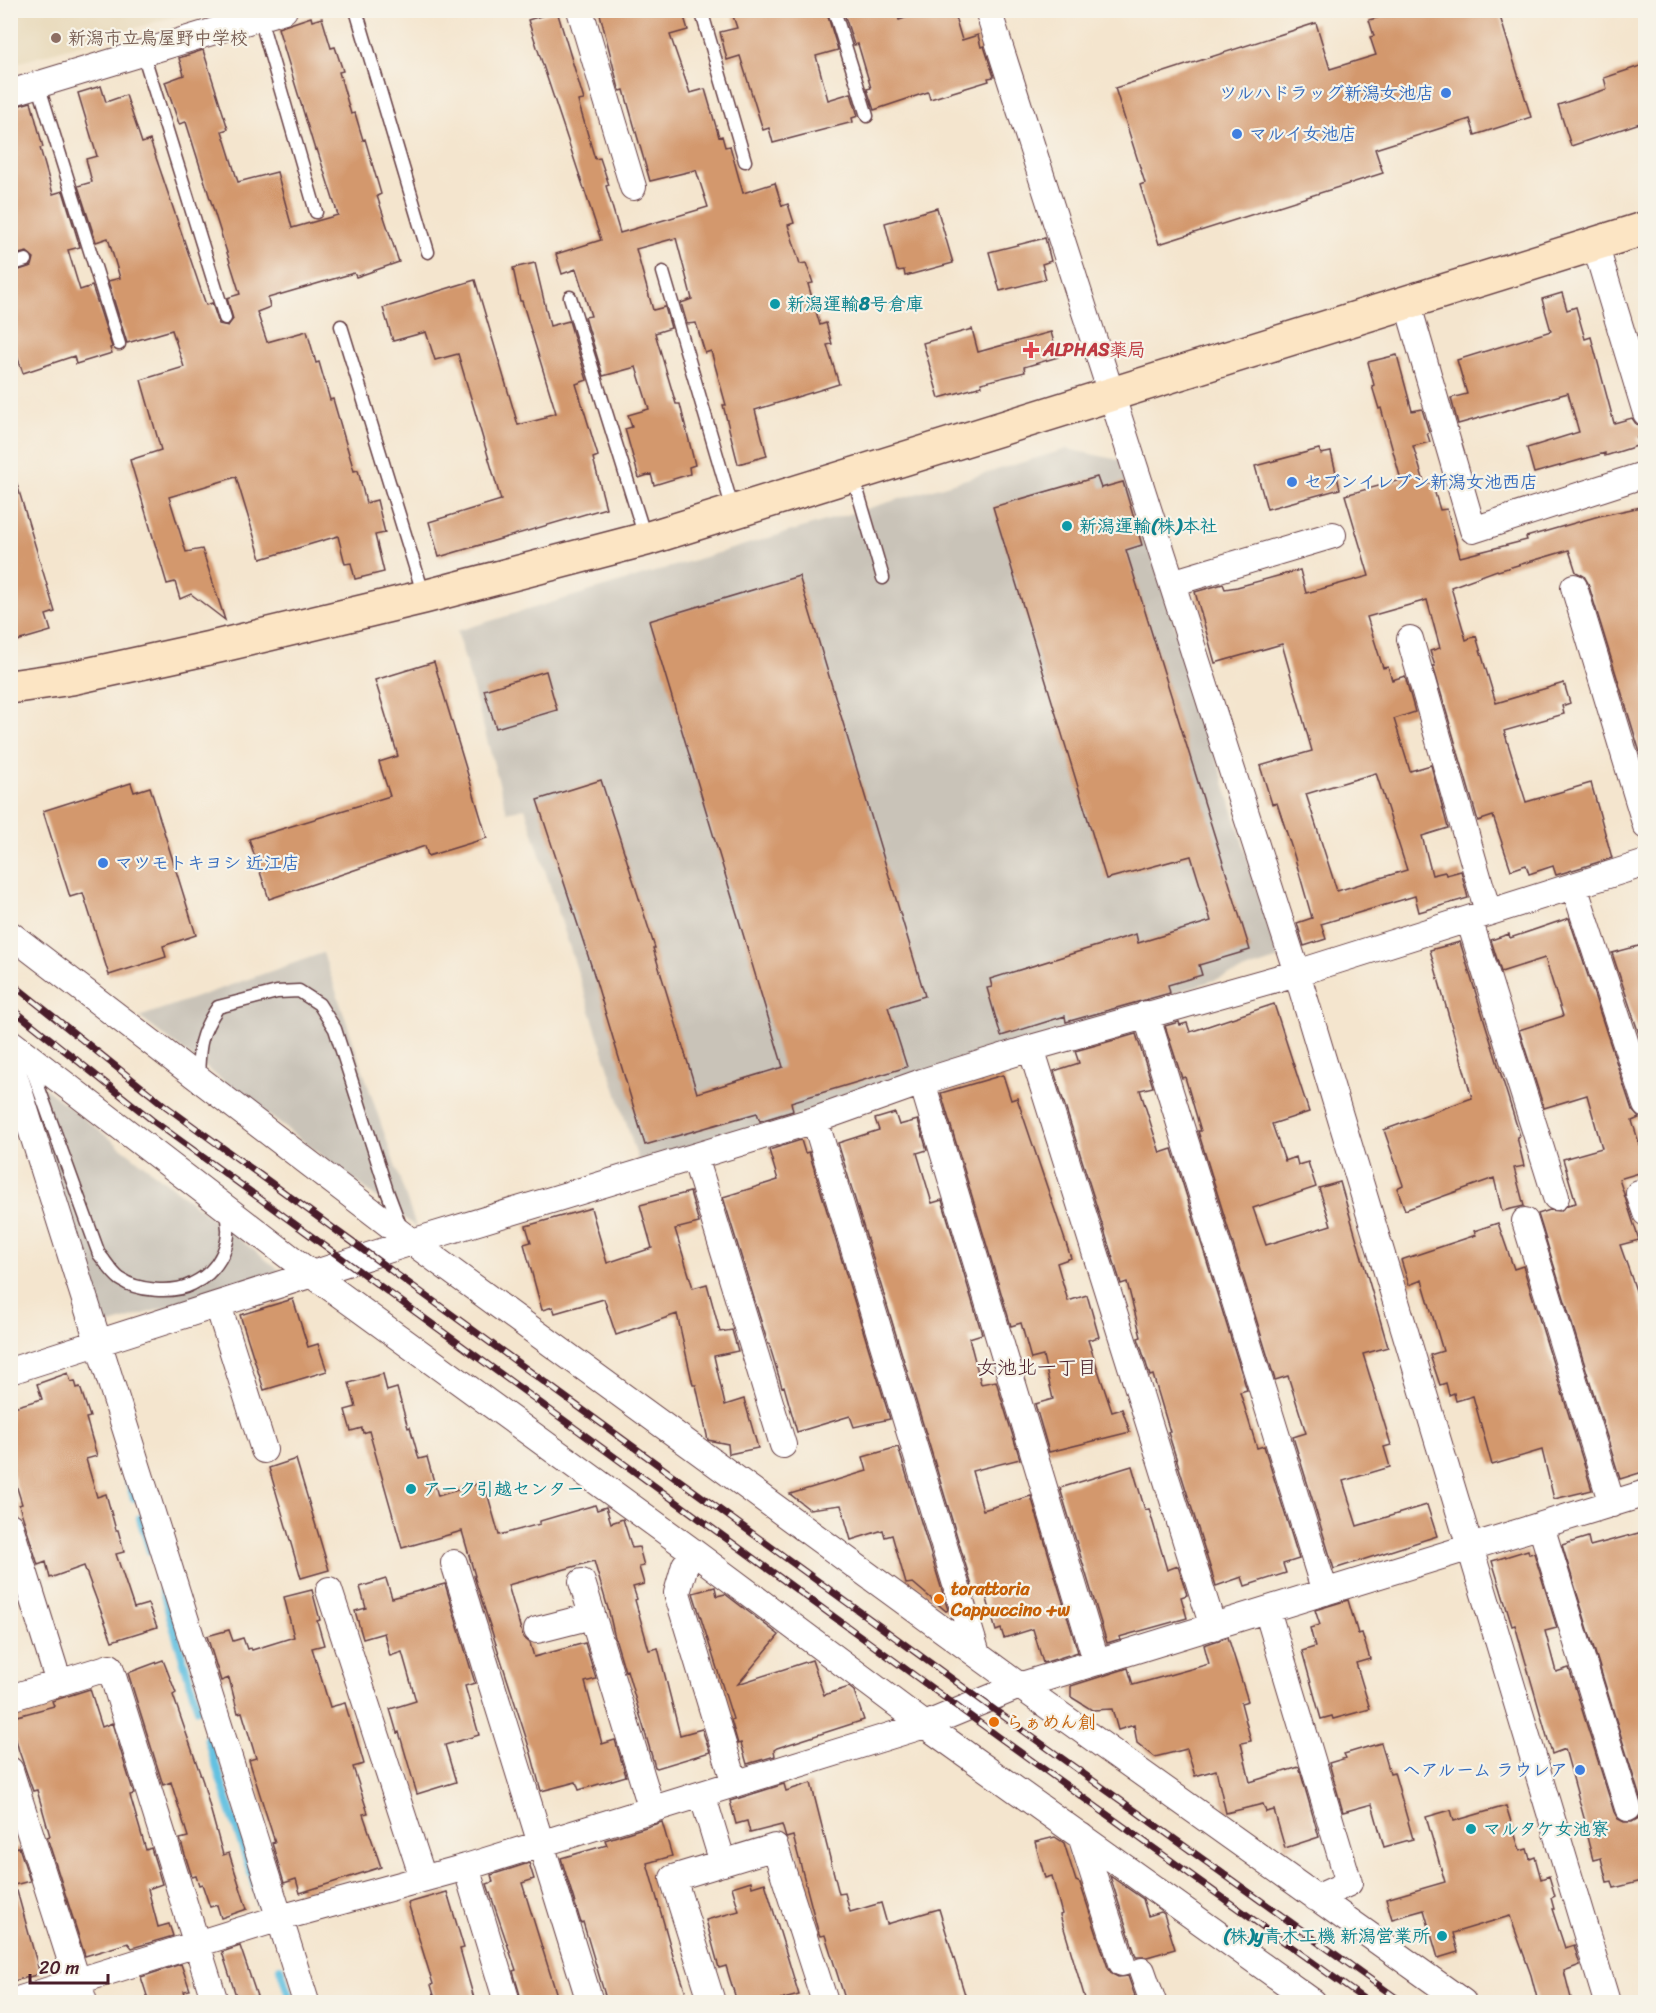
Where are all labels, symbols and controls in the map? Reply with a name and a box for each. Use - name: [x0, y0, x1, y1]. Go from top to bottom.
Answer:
- place label: 新潟市立鳥屋野中学校: [68, 22, 248, 54]
- marker: 新潟市立鳥屋野中学校: [49, 31, 63, 45]
- place label: ツルハドラッグ新潟女池店: [1219, 77, 1434, 109]
- marker: ツルハドラッグ新潟女池店: [1439, 86, 1453, 100]
- place label: マルイ女池店: [1249, 118, 1357, 150]
- marker: マルイ女池店: [1230, 127, 1244, 141]
- place label: 新潟運輸8号倉庫: [787, 288, 924, 320]
- marker: 新潟運輸8号倉庫: [768, 297, 782, 311]
- place label: ALPHAS薬局: [1042, 334, 1145, 366]
- marker: ALPHAS薬局: [1024, 343, 1038, 357]
- place label: セブンイレブン新潟女池西店: [1304, 466, 1538, 498]
- marker: セブンイレブン新潟女池西店: [1285, 475, 1299, 489]
- place label: 新潟運輸(株)本社: [1079, 510, 1218, 542]
- marker: 新潟運輸(株)本社: [1060, 519, 1074, 533]
- place label: マツモトキヨシ 近江店: [115, 847, 300, 879]
- marker: マツモトキヨシ 近江店: [96, 856, 110, 870]
- district label: 女池北一丁目: [977, 1350, 1097, 1385]
- place label: アーク引越センター: [423, 1473, 584, 1505]
- marker: アーク引越センター: [404, 1482, 418, 1496]
- place label: torattoria Cappuccino +w: [950, 1573, 1070, 1626]
- marker: torattoria Cappuccino +w: [932, 1592, 946, 1606]
- place label: らぁめん創: [1006, 1706, 1096, 1738]
- marker: らぁめん創: [987, 1715, 1001, 1729]
- place label: ヘアルーム ラウレア: [1402, 1754, 1568, 1786]
- marker: ヘアルーム ラウレア: [1573, 1763, 1587, 1777]
- place label: マルタケ女池寮: [1483, 1813, 1609, 1845]
- marker: マルタケ女池寮: [1464, 1822, 1478, 1836]
- place label: (株)y青木工機 新潟営業所: [1223, 1920, 1430, 1952]
- marker: (株)y青木工機 新潟営業所: [1435, 1929, 1449, 1943]
- scale bar: [30, 1947, 108, 1985]
- text: 20 m: [39, 1952, 79, 1984]

